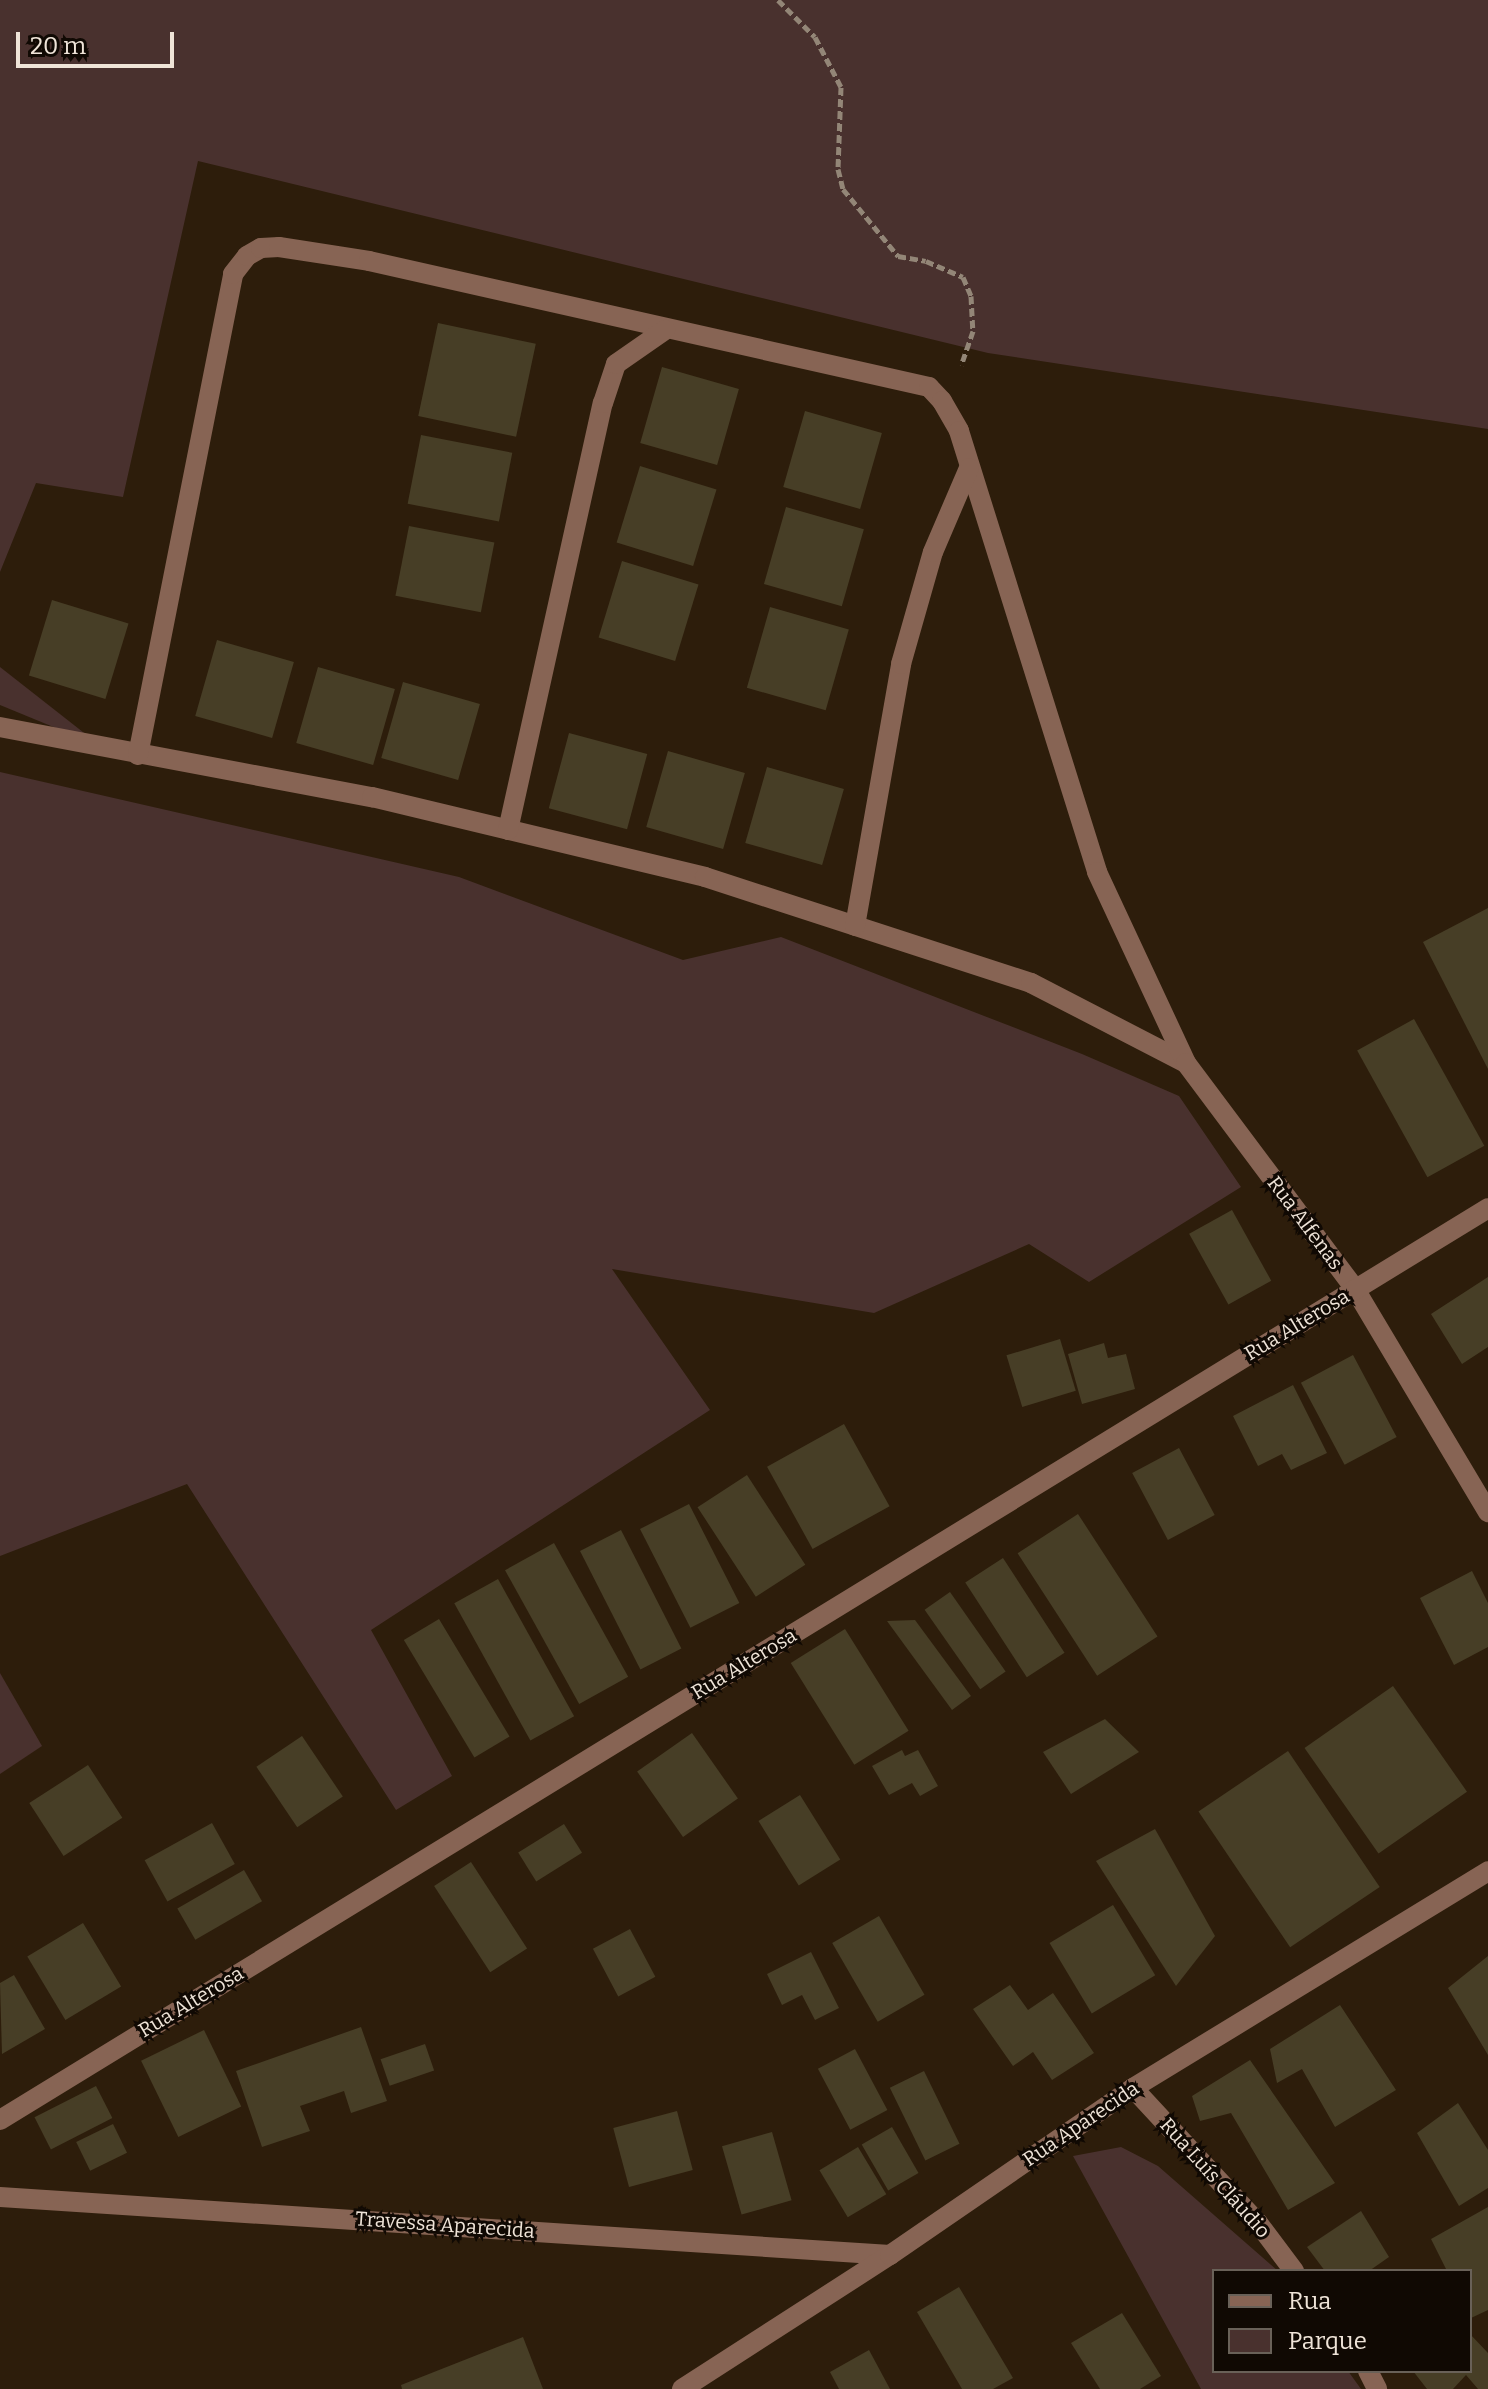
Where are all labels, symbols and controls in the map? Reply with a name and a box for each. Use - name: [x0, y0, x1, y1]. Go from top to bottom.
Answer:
- scale bar: [20, 16, 178, 66]
- text: 20 m: [30, 32, 86, 60]
- street label: Rua Alfenas: [1262, 1172, 1348, 1274]
- street label: Rua Alterosa: [1240, 1284, 1354, 1366]
- street label: Rua Alterosa: [687, 1623, 801, 1705]
- street label: Rua Alterosa: [134, 1961, 248, 2043]
- street label: Rua Aparecida: [1018, 2076, 1144, 2172]
- street label: Rua Luís Cláudio: [1155, 2113, 1275, 2243]
- street label: Travessa Aparecida: [355, 2207, 535, 2243]
- legend: [1212, 2269, 1472, 2373]
- text: Rua: [1288, 2287, 1331, 2315]
- text: Parque: [1288, 2327, 1367, 2355]

